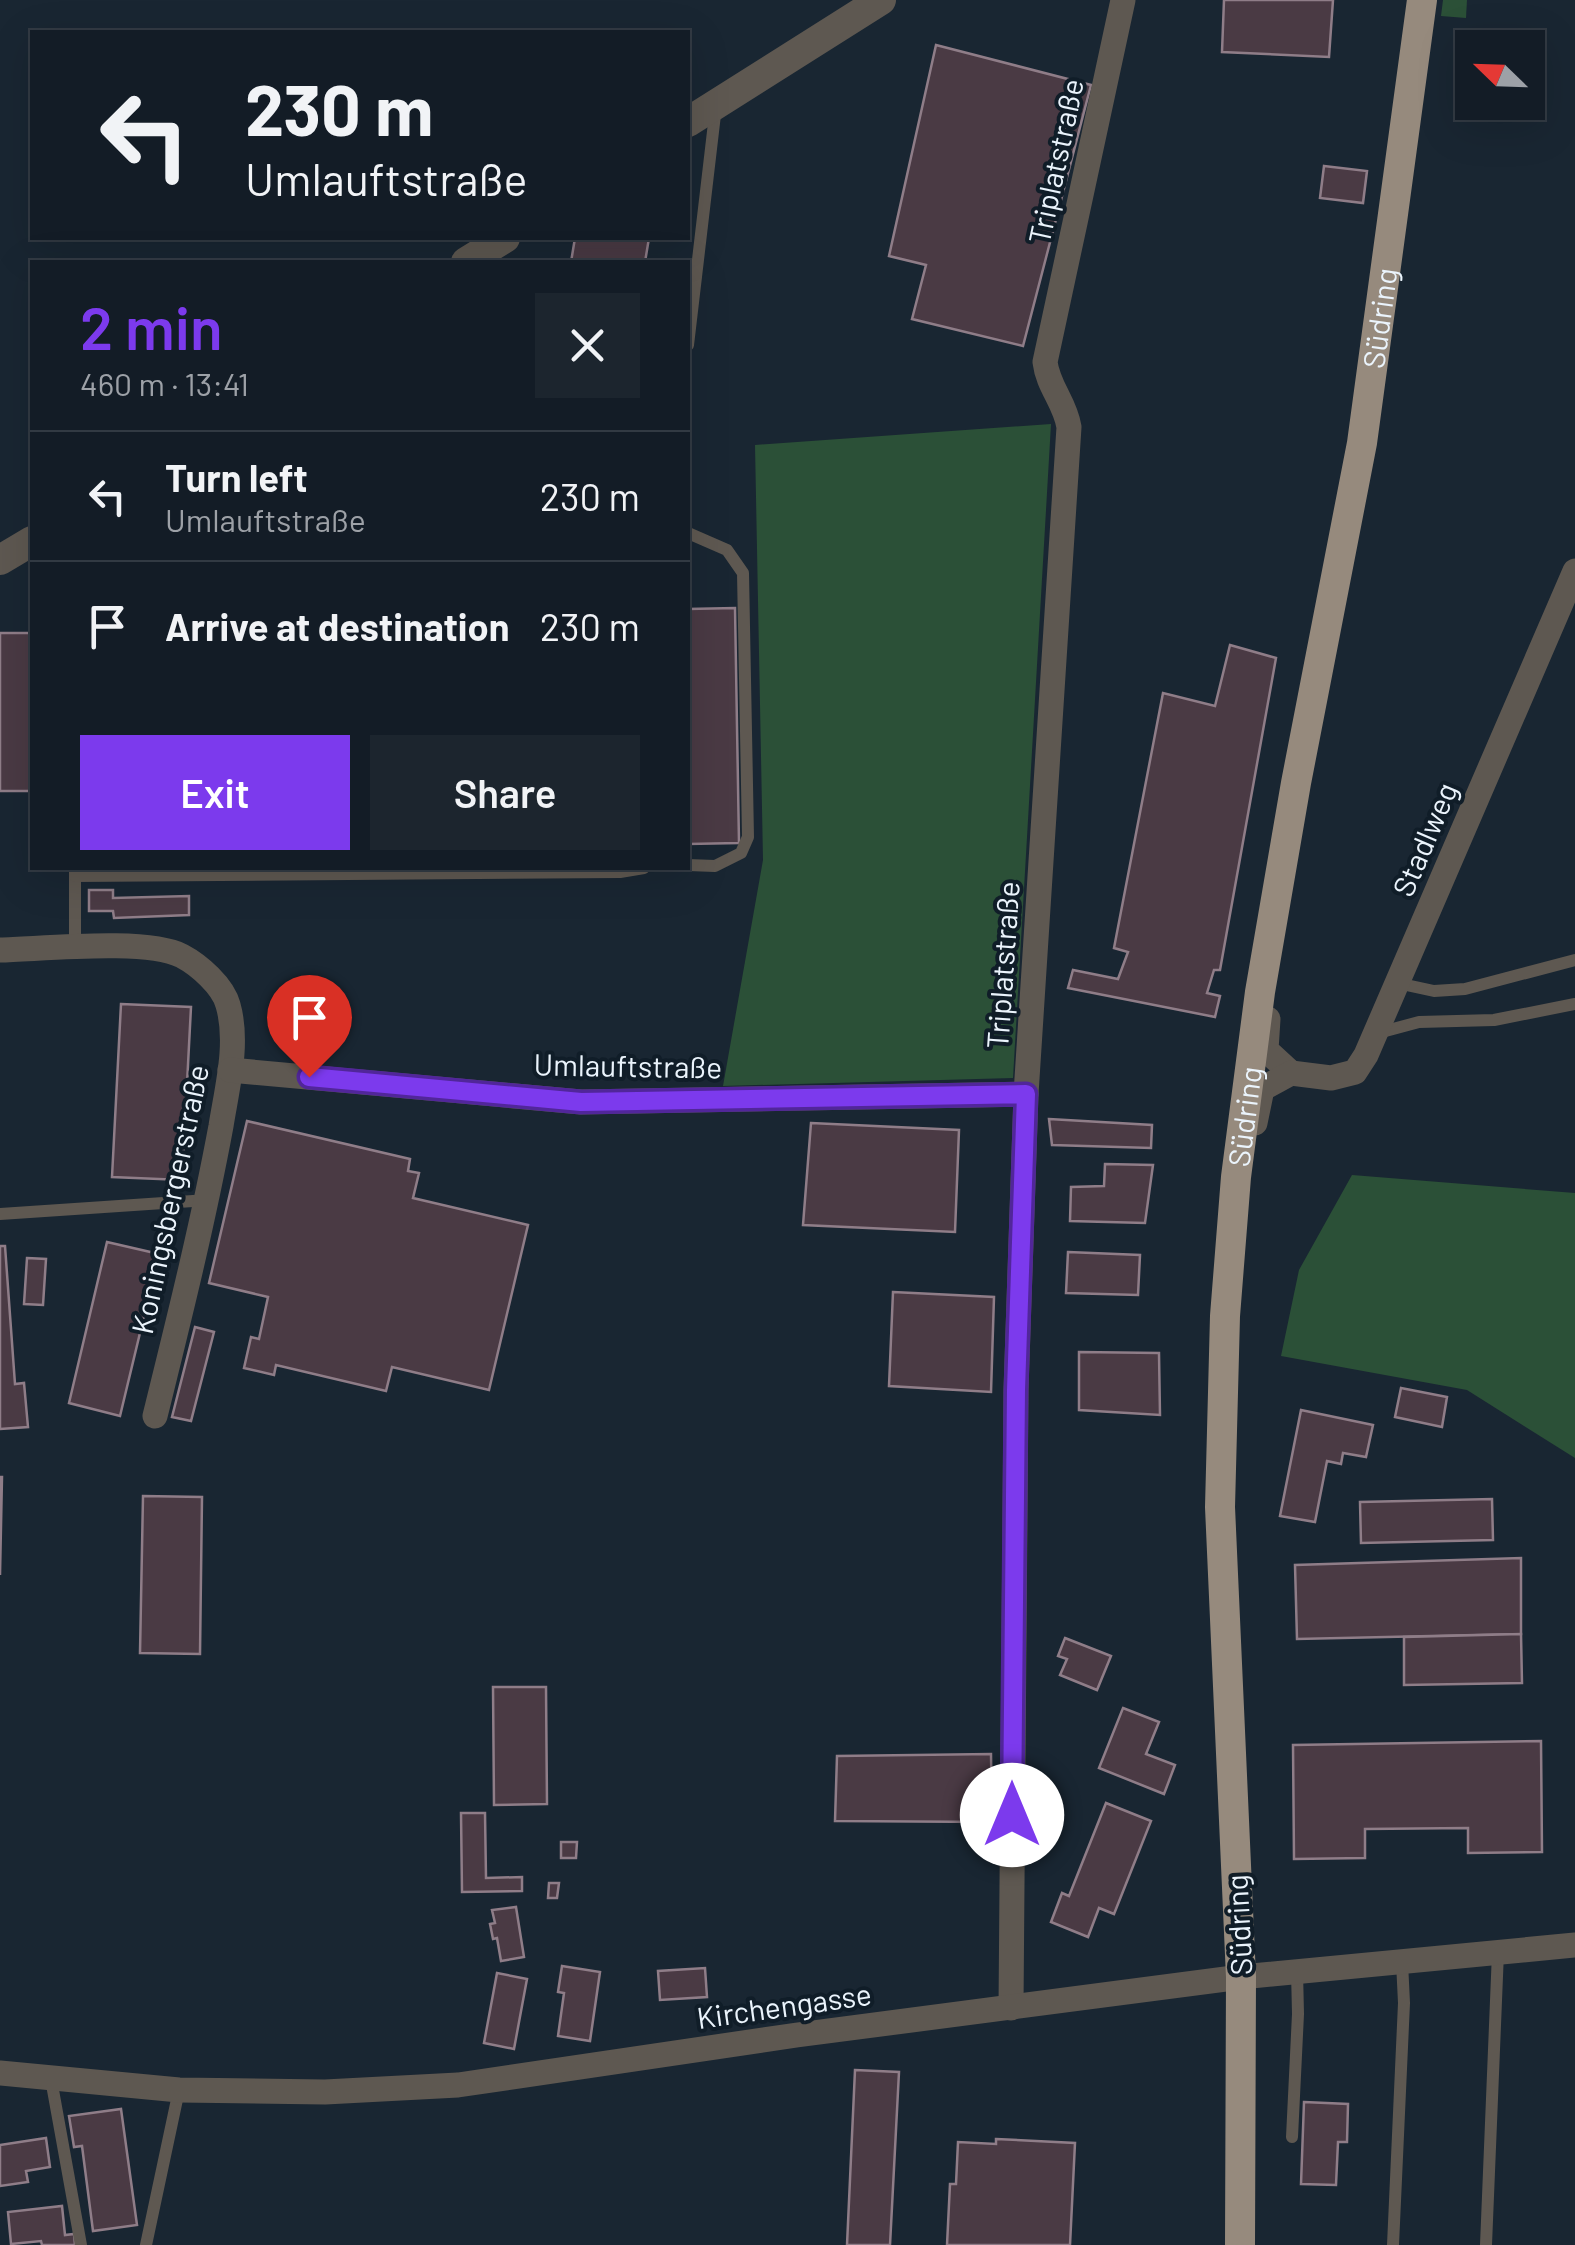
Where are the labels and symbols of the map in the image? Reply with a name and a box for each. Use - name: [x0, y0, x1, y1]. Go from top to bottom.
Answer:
- north arrow: [1455, 30, 1545, 120]
- street label: Triplatstraße: [1020, 75, 1090, 247]
- street label: Südring: [1354, 266, 1404, 370]
- street label: Stadlweg: [1384, 777, 1464, 901]
- street label: Triplatstraße: [978, 880, 1026, 1050]
- pin: [267, 975, 352, 1078]
- street label: Umlauftstraße: [534, 1045, 722, 1085]
- street label: Koningsbergerstraße: [123, 1061, 215, 1337]
- street label: Südring: [1220, 1064, 1268, 1169]
- position arrow: [960, 1763, 1064, 1867]
- street label: Südring: [1217, 1874, 1259, 1976]
- street label: Kirchengasse: [694, 1975, 874, 2035]

